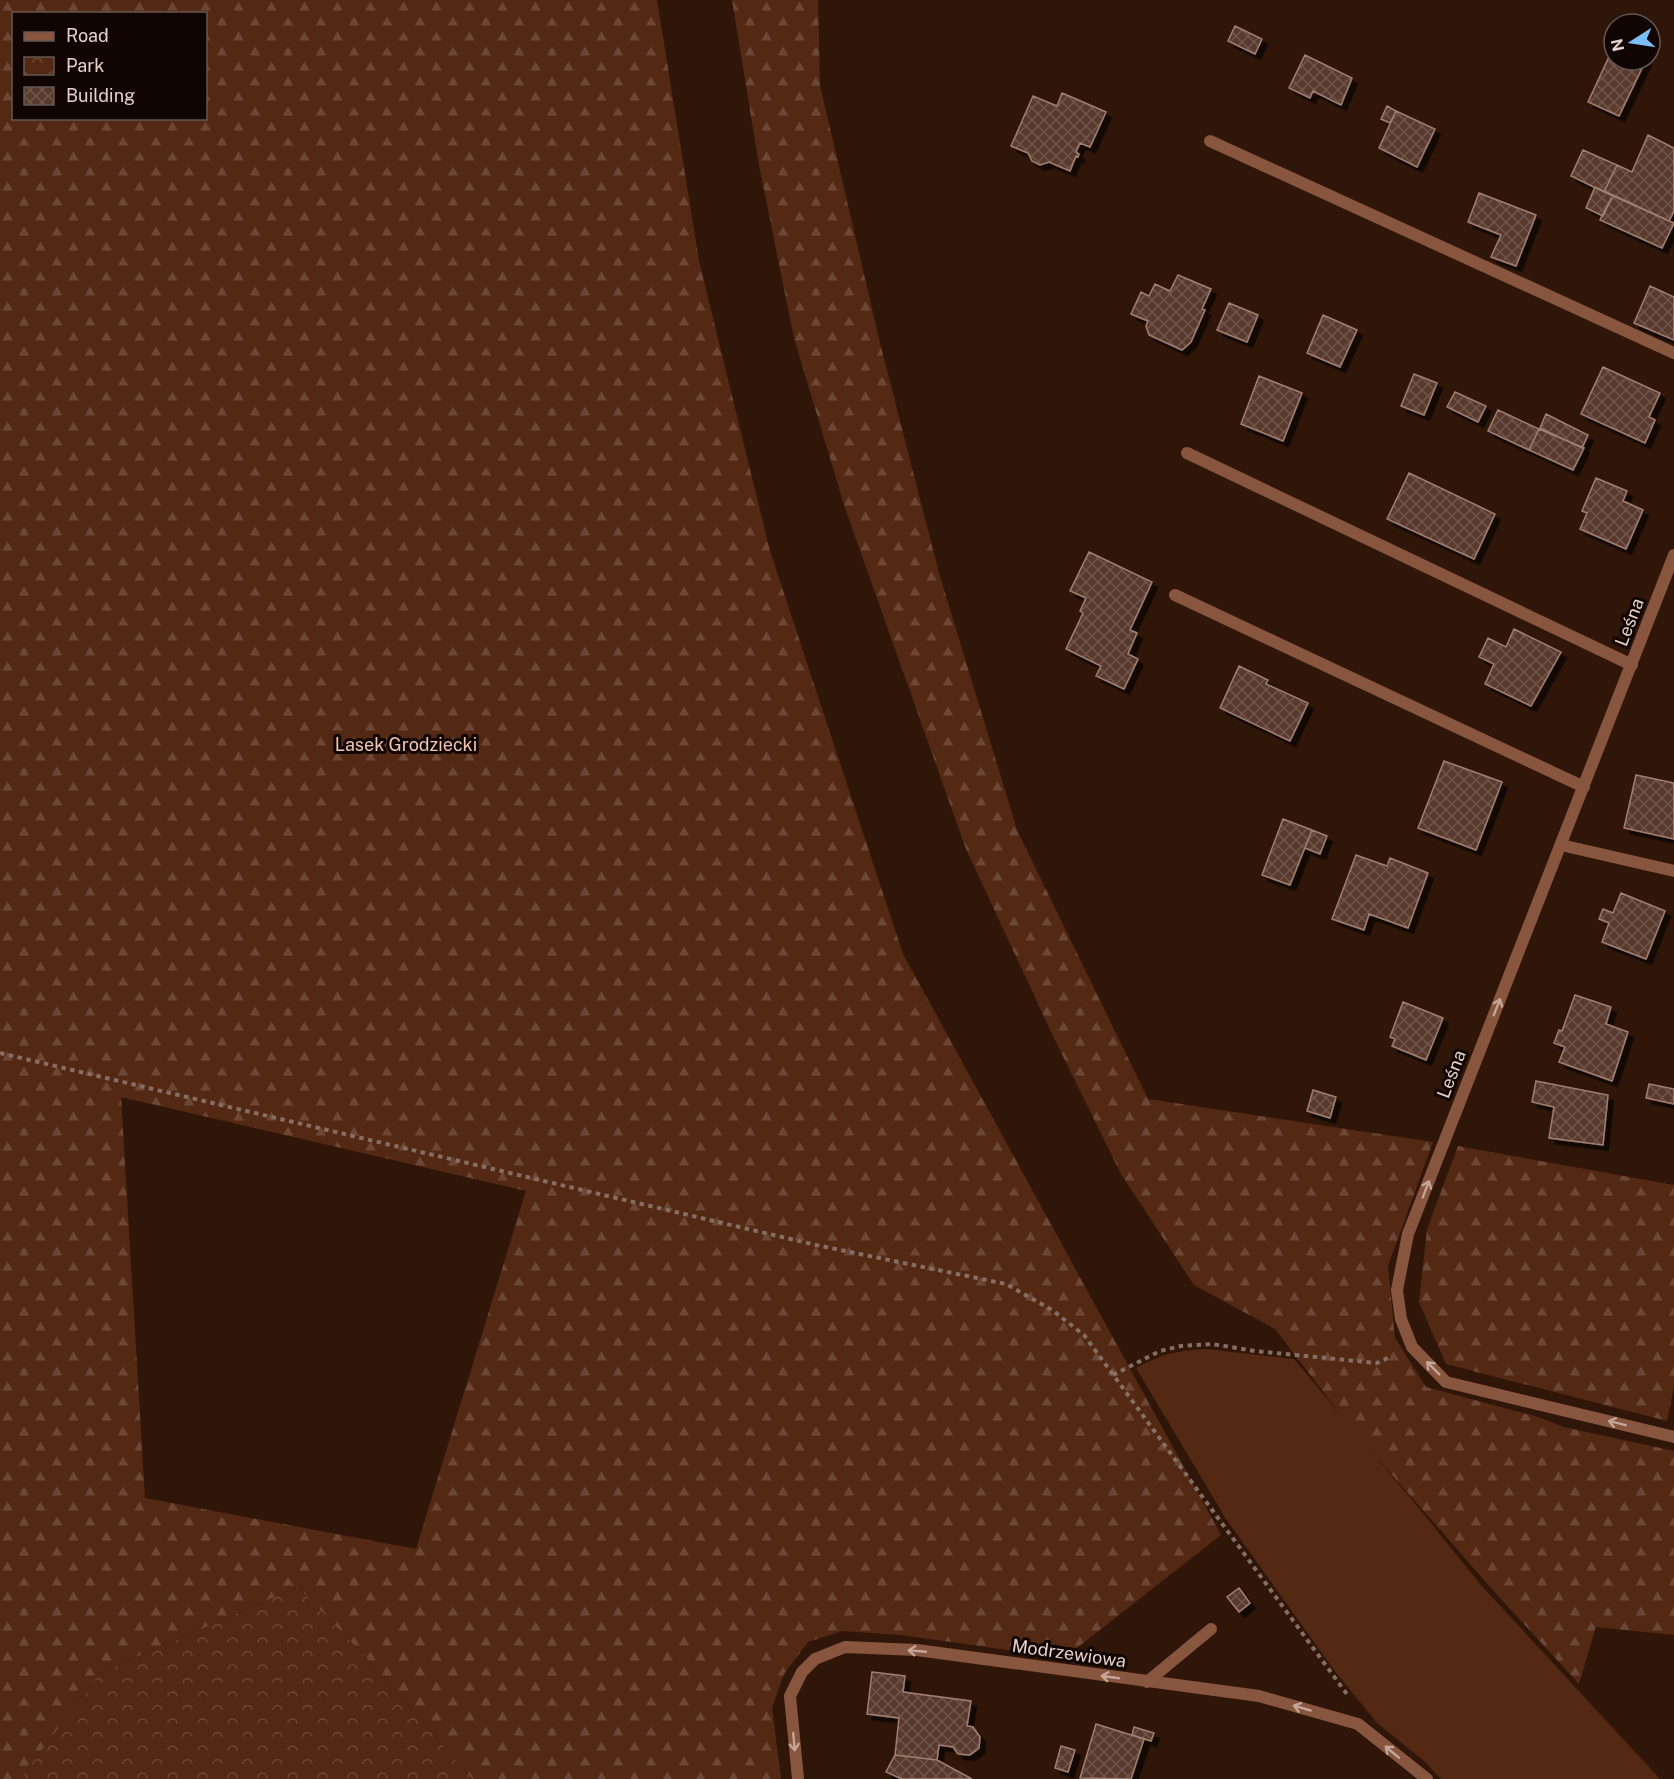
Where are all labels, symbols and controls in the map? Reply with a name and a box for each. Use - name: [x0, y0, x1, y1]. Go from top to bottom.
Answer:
- legend: [12, 12, 207, 120]
- north arrow: [1602, 12, 1662, 72]
- text: Road: [66, 25, 109, 46]
- text: N: [1607, 37, 1628, 53]
- text: Park: [66, 55, 104, 76]
- text: Building: [66, 85, 135, 106]
- street label: Leśna: [1610, 595, 1648, 649]
- park label: Lasek Grodziecki: [335, 734, 477, 755]
- one-way arrow: [1492, 999, 1503, 1017]
- street label: Leśna: [1432, 1047, 1470, 1101]
- one-way arrow: [1421, 1180, 1432, 1198]
- one-way arrow: [1425, 1361, 1440, 1376]
- one-way arrow: [1608, 1417, 1627, 1429]
- street label: Modrzewiowa: [1011, 1635, 1127, 1671]
- one-way arrow: [907, 1645, 927, 1656]
- one-way arrow: [1101, 1671, 1120, 1682]
- one-way arrow: [1293, 1702, 1312, 1713]
- one-way arrow: [789, 1731, 800, 1751]
- one-way arrow: [1385, 1745, 1401, 1758]

